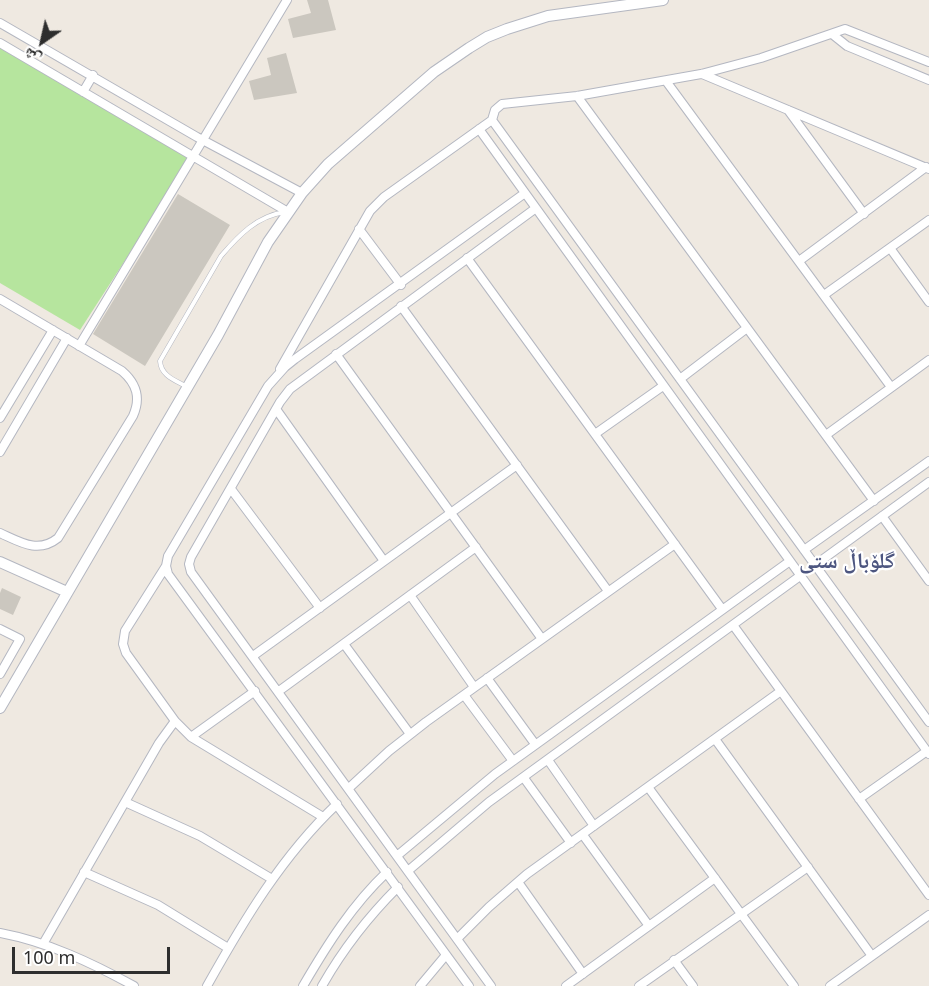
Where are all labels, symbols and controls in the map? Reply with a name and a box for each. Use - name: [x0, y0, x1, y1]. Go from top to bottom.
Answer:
- north arrow: [12, 12, 72, 72]
- text: ش: [19, 43, 45, 71]
- district label: گلۆباڵ ستی: [799, 549, 895, 575]
- scale bar: [15, 935, 172, 973]
- text: 100 m: [23, 945, 75, 969]

